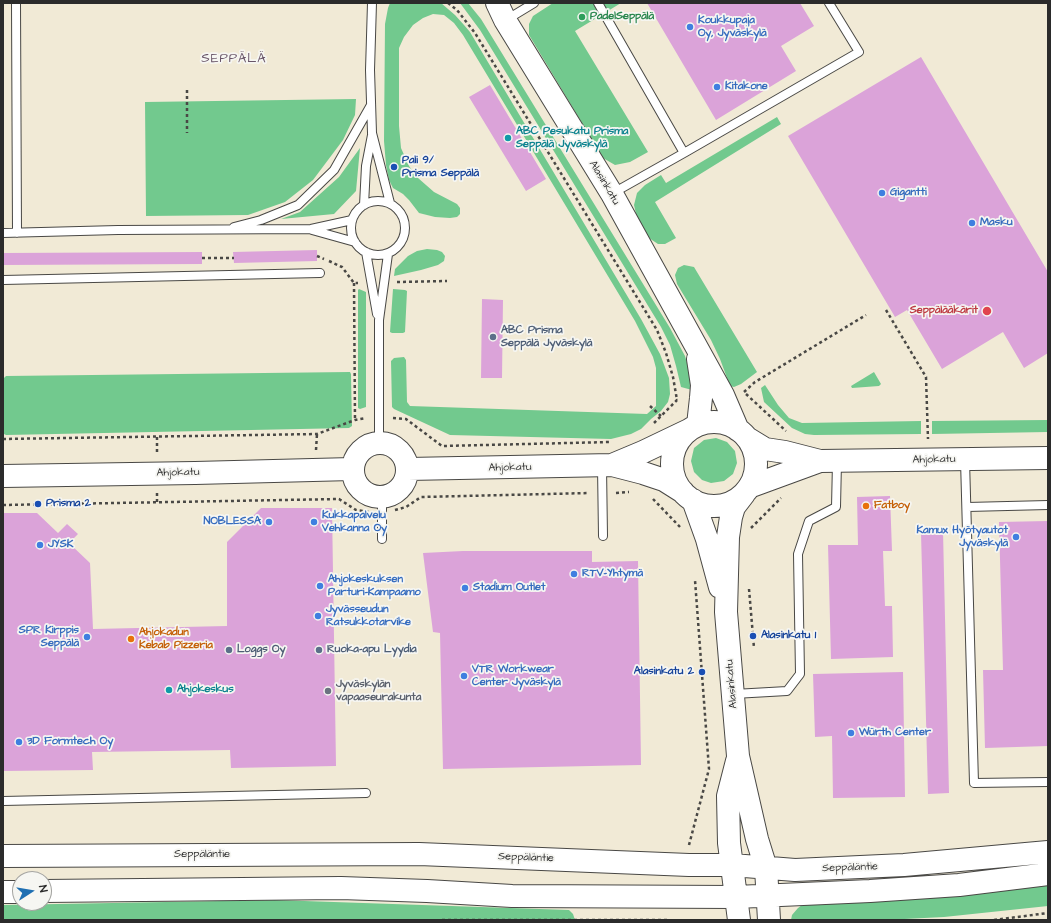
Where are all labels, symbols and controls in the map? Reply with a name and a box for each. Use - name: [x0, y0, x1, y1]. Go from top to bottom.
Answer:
- place label: PadelSeppälä: [590, 10, 654, 24]
- marker: PadelSeppälä: [577, 12, 587, 22]
- place label: Koukkupaja Oy, Jyväskylä: [698, 14, 767, 40]
- marker: Koukkupaja Oy, Jyväskylä: [685, 22, 695, 32]
- district label: SEPPÄLÄ: [201, 51, 267, 67]
- place label: Kitakone: [725, 80, 768, 94]
- marker: Kitakone: [712, 82, 722, 92]
- place label: ABC Pesukatu Prisma Seppälä Jyväskylä: [516, 125, 628, 151]
- marker: ABC Pesukatu Prisma Seppälä Jyväskylä: [503, 133, 513, 143]
- place label: Pali 9/ Prisma Seppälä: [402, 154, 479, 180]
- street label: Alasinkatu: [586, 158, 622, 208]
- marker: Pali 9/ Prisma Seppälä: [389, 162, 399, 172]
- place label: Gigantti: [890, 186, 927, 200]
- marker: Gigantti: [877, 188, 887, 198]
- place label: Masku: [980, 216, 1013, 230]
- marker: Masku: [967, 218, 977, 228]
- place label: Seppälääkärit: [910, 304, 978, 318]
- marker: Seppälääkärit: [981, 305, 993, 317]
- place label: ABC Prisma Seppälä Jyväskylä: [501, 324, 592, 350]
- marker: ABC Prisma Seppälä Jyväskylä: [488, 332, 498, 342]
- street label: Ahjokatu: [912, 453, 956, 467]
- street label: Ahjokatu: [488, 461, 532, 475]
- street label: Ahjokatu: [156, 466, 200, 480]
- place label: Prisma 2: [46, 497, 91, 511]
- marker: Prisma 2: [33, 499, 43, 509]
- place label: Fatboy: [874, 499, 910, 513]
- marker: Fatboy: [861, 501, 871, 511]
- place label: Kukkapalvelu Vehkanna Oy: [322, 509, 387, 535]
- place label: NOBLESSA: [204, 515, 261, 529]
- marker: NOBLESSA: [264, 517, 274, 527]
- marker: Kukkapalvelu Vehkanna Oy: [309, 517, 319, 527]
- place label: Kamux Hyötyautot Jyväskylä: [916, 524, 1008, 550]
- marker: Kamux Hyötyautot Jyväskylä: [1011, 532, 1021, 542]
- place label: JYSK: [48, 538, 73, 552]
- marker: JYSK: [35, 540, 45, 550]
- place label: RTV-Yhtymä: [582, 567, 643, 581]
- marker: RTV-Yhtymä: [569, 569, 579, 579]
- place label: Ahjokeskuksen Parturi-Kampaamo: [328, 573, 421, 599]
- marker: Ahjokeskuksen Parturi-Kampaamo: [315, 581, 325, 591]
- place label: Stadium Outlet: [473, 581, 545, 595]
- marker: Stadium Outlet: [460, 583, 470, 593]
- place label: Jyvässeudun Ratsukkotarvike: [326, 603, 411, 629]
- marker: Jyvässeudun Ratsukkotarvike: [313, 611, 323, 621]
- place label: SPR Kirppis Seppälä: [19, 624, 79, 650]
- place label: Ahjokadun Kebab Pizzeria: [139, 626, 213, 652]
- place label: Alasinkatu 1: [761, 629, 816, 643]
- marker: Alasinkatu 1: [748, 631, 758, 641]
- marker: SPR Kirppis Seppälä: [82, 632, 92, 642]
- marker: Ahjokadun Kebab Pizzeria: [126, 634, 136, 644]
- place label: Loggs Oy: [237, 643, 285, 657]
- place label: Ruoka-apu Lyydia: [327, 643, 417, 657]
- marker: Loggs Oy: [224, 645, 234, 655]
- marker: Ruoka-apu Lyydia: [314, 645, 324, 655]
- street label: Alasinkatu: [723, 659, 741, 709]
- place label: VTR Workwear Center Jyväskylä: [472, 663, 561, 689]
- place label: Alasinkatu 2: [634, 665, 694, 679]
- marker: Alasinkatu 2: [697, 667, 707, 677]
- marker: VTR Workwear Center Jyväskylä: [459, 671, 469, 681]
- place label: Jyväskylän vapaaseurakunta: [336, 678, 421, 704]
- place label: Ahjokeskus: [177, 683, 234, 697]
- marker: Ahjokeskus: [164, 685, 174, 695]
- marker: Jyväskylän vapaaseurakunta: [323, 686, 333, 696]
- place label: Würth Center: [859, 726, 931, 740]
- marker: Würth Center: [846, 728, 856, 738]
- place label: 3D Formtech Oy: [27, 735, 113, 749]
- marker: 3D Formtech Oy: [14, 737, 24, 747]
- street label: Seppäläntie: [174, 848, 230, 862]
- street label: Seppäläntie: [498, 850, 554, 866]
- street label: Seppäläntie: [822, 860, 878, 876]
- north arrow: [12, 871, 52, 911]
- text: N: [35, 884, 51, 894]

